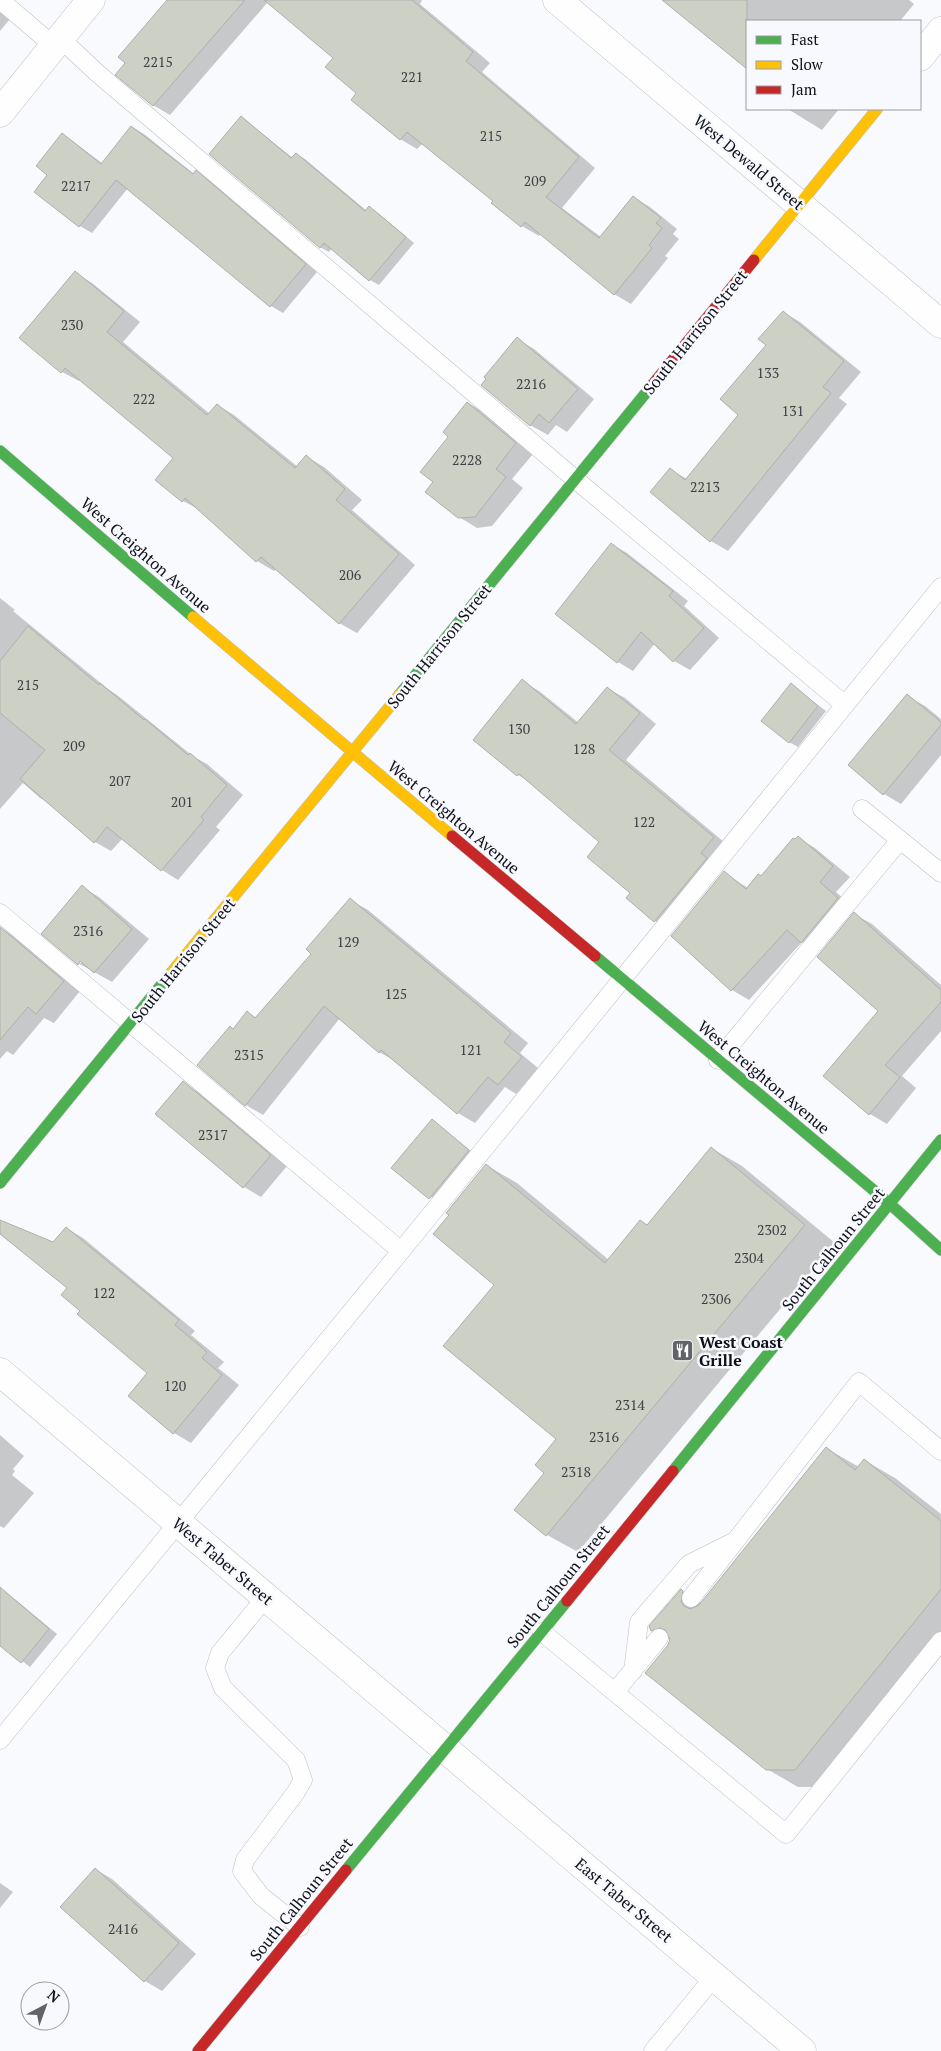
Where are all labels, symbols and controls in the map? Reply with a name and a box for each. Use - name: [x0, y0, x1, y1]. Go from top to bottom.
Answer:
- legend: [746, 20, 921, 110]
- text: Fast: [791, 29, 819, 49]
- house number: 2215: [143, 52, 173, 71]
- text: Slow: [791, 54, 824, 74]
- house number: 221: [401, 67, 423, 86]
- text: Jam: [791, 79, 817, 99]
- street label: West Dewald Street: [689, 109, 809, 215]
- house number: 215: [480, 126, 502, 145]
- house number: 209: [524, 171, 546, 190]
- house number: 2217: [61, 176, 91, 195]
- street label: South Harrison Street: [638, 265, 752, 399]
- house number: 230: [61, 315, 83, 334]
- house number: 133: [757, 363, 779, 382]
- house number: 2216: [516, 374, 546, 393]
- house number: 222: [133, 389, 155, 408]
- house number: 131: [782, 401, 804, 420]
- house number: 2228: [452, 450, 482, 469]
- house number: 2213: [690, 477, 720, 496]
- street label: West Creighton Avenue: [76, 492, 216, 618]
- house number: 206: [339, 565, 362, 584]
- street label: South Harrison Street: [382, 579, 496, 713]
- house number: 215: [17, 675, 39, 694]
- house number: 130: [508, 719, 530, 738]
- house number: 209: [63, 736, 85, 755]
- house number: 128: [573, 739, 595, 758]
- street label: West Creighton Avenue: [383, 755, 525, 879]
- house number: 207: [109, 771, 131, 790]
- house number: 201: [171, 792, 193, 811]
- house number: 122: [633, 812, 655, 831]
- street label: South Harrison Street: [126, 893, 240, 1027]
- house number: 2316: [73, 921, 103, 940]
- house number: 129: [337, 932, 359, 951]
- house number: 125: [385, 984, 407, 1003]
- street label: West Creighton Avenue: [693, 1015, 835, 1139]
- house number: 121: [460, 1040, 482, 1059]
- house number: 2315: [234, 1045, 264, 1064]
- house number: 2317: [198, 1125, 228, 1144]
- street label: South Calhoun Street: [776, 1183, 890, 1315]
- house number: 2302: [757, 1220, 787, 1239]
- house number: 2304: [734, 1248, 764, 1267]
- house number: 122: [93, 1283, 115, 1302]
- house number: 2306: [701, 1289, 731, 1308]
- place label: West Coast Grille: [699, 1331, 784, 1371]
- restaurant icon: West Coast Grille: [671, 1339, 695, 1363]
- house number: 120: [164, 1376, 186, 1395]
- house number: 2314: [615, 1395, 645, 1414]
- house number: 2316: [589, 1427, 619, 1446]
- house number: 2318: [561, 1462, 591, 1481]
- street label: West Taber Street: [168, 1512, 278, 1610]
- street label: South Calhoun Street: [501, 1520, 615, 1652]
- street label: South Calhoun Street: [244, 1833, 358, 1965]
- street label: East Taber Street: [571, 1853, 678, 1947]
- house number: 2416: [108, 1919, 138, 1938]
- north arrow: [20, 1981, 70, 2031]
- text: N: [44, 1985, 64, 2007]

